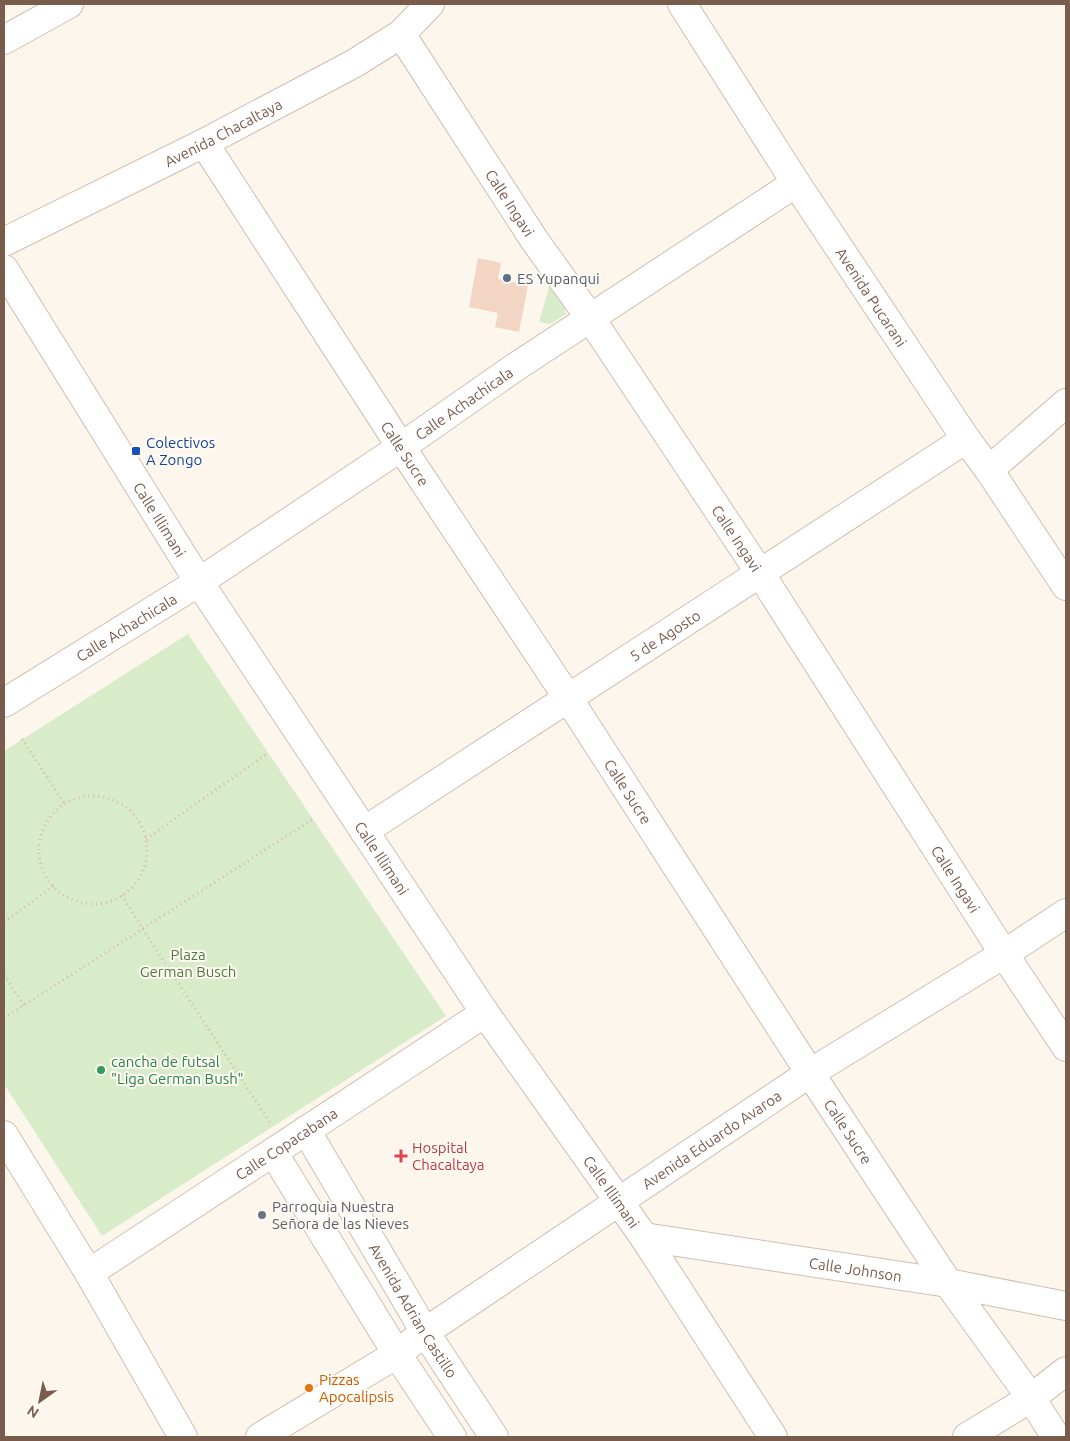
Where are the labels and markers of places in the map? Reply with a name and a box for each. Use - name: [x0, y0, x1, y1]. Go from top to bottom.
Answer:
- place label: ES Yupanqui: [517, 270, 600, 287]
- marker: ES Yupanqui: [501, 272, 513, 284]
- place label: Colectivos A Zongo: [146, 434, 215, 468]
- marker: Colectivos A Zongo: [130, 445, 142, 457]
- place label: cancha de futsal "Liga German Bush": [111, 1053, 243, 1087]
- marker: cancha de futsal "Liga German Bush": [95, 1064, 107, 1076]
- place label: Hospital Chacaltaya: [412, 1139, 485, 1173]
- marker: Hospital Chacaltaya: [394, 1149, 408, 1163]
- place label: Parroquia Nuestra Señora de las Nieves: [272, 1198, 409, 1232]
- marker: Parroquia Nuestra Señora de las Nieves: [256, 1209, 268, 1221]
- place label: Pizzas Apocalipsis: [319, 1371, 394, 1405]
- marker: Pizzas Apocalipsis: [303, 1382, 315, 1394]

